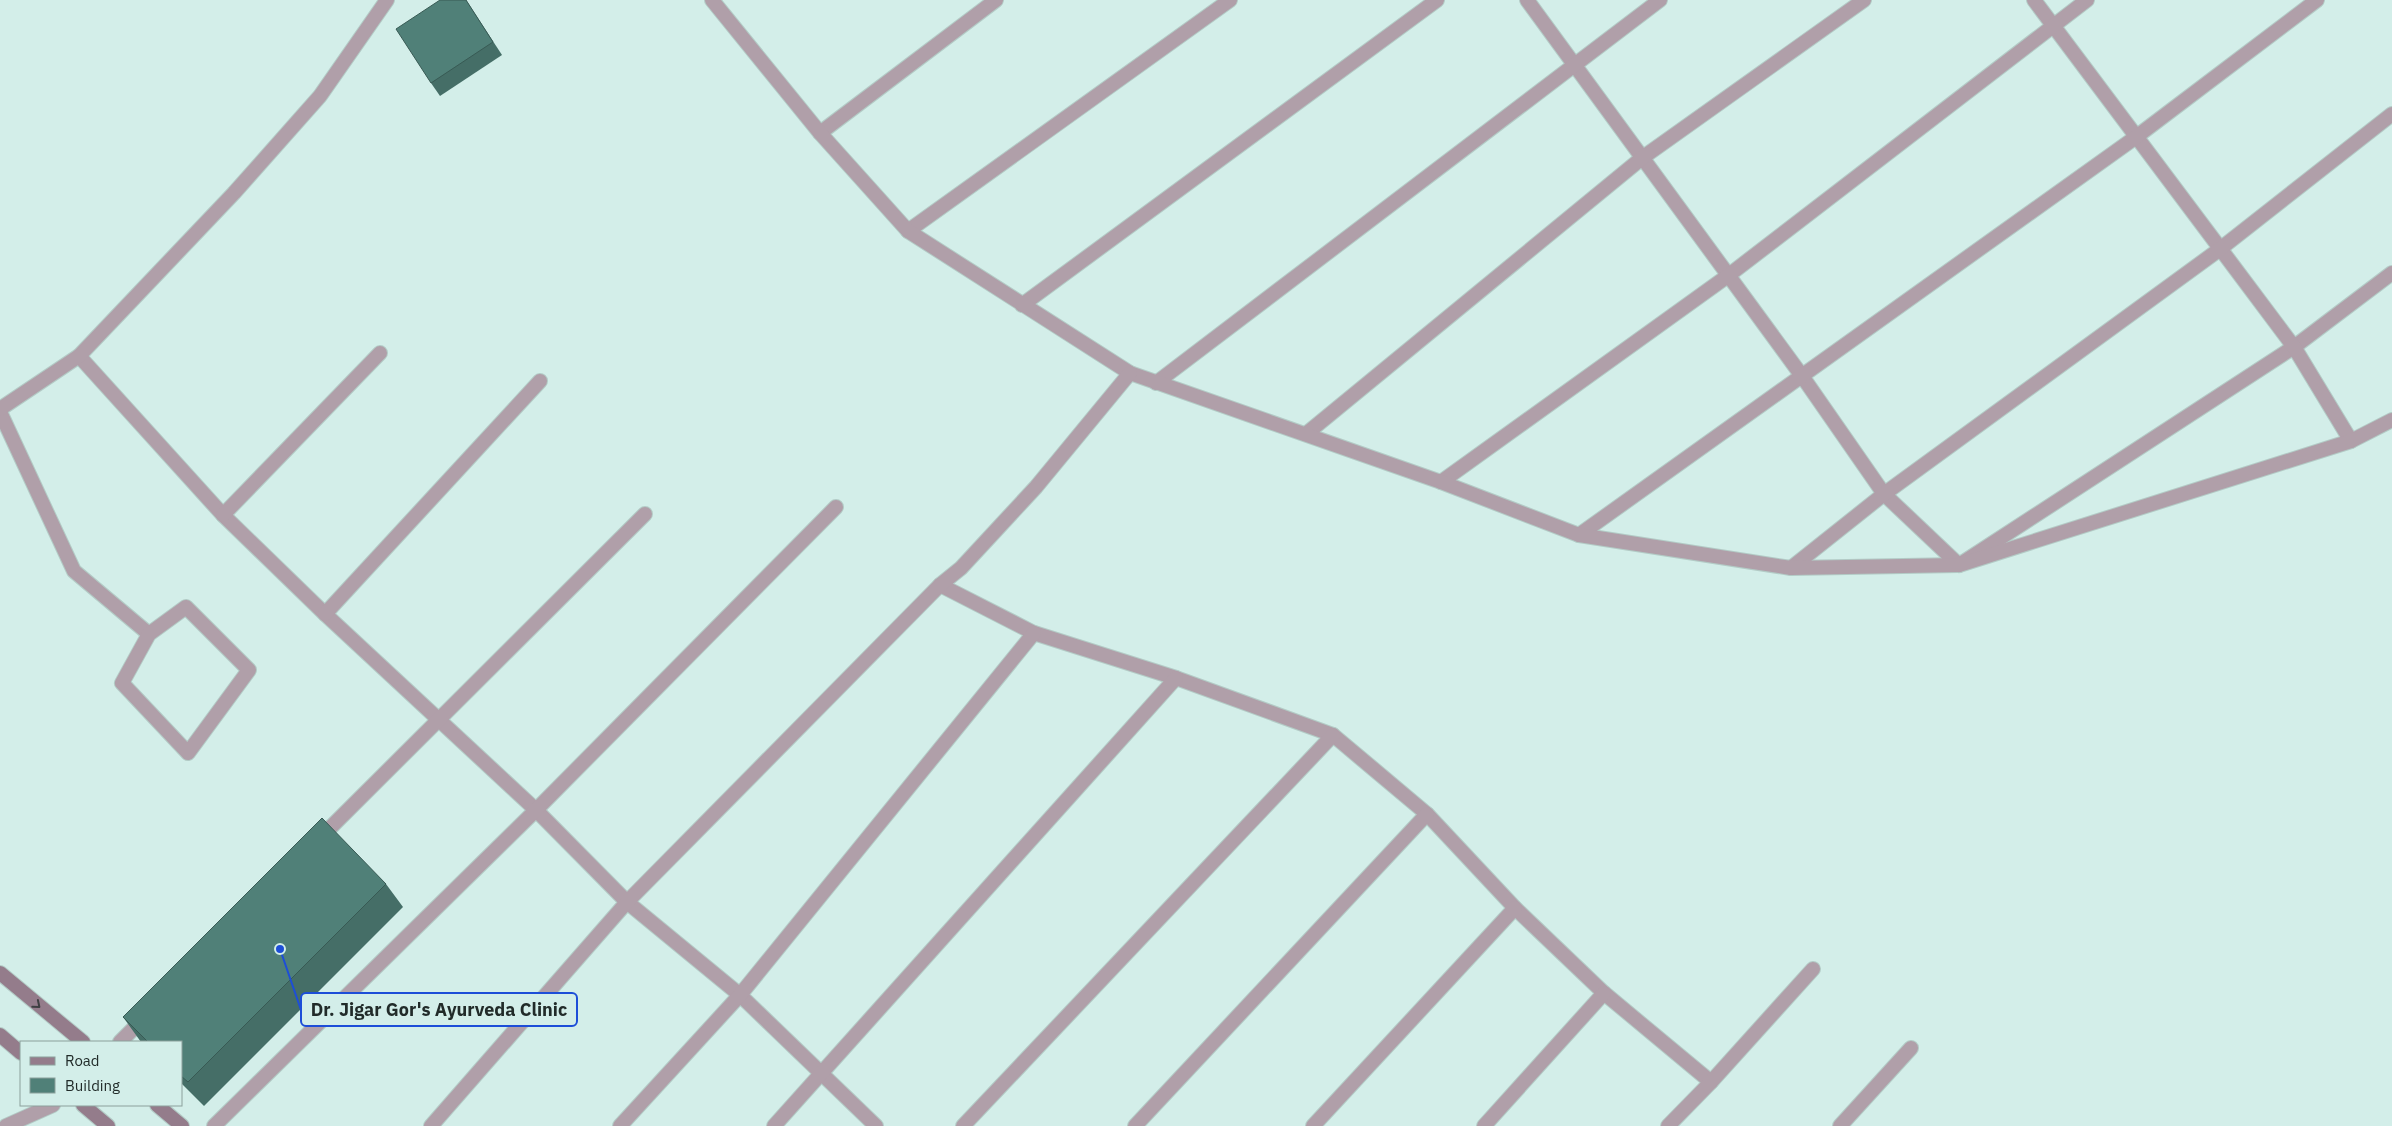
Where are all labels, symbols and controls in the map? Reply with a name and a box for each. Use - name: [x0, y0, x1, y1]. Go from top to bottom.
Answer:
- callout: Dr. Jigar Gor's Ayurveda Clinic: [301, 993, 577, 1026]
- text: Dr. Jigar Gor's Ayurveda Clinic: [311, 998, 567, 1021]
- one-way arrow: [32, 999, 41, 1008]
- legend: [20, 1041, 182, 1106]
- text: Road: [65, 1051, 100, 1070]
- text: Building: [65, 1076, 120, 1095]

